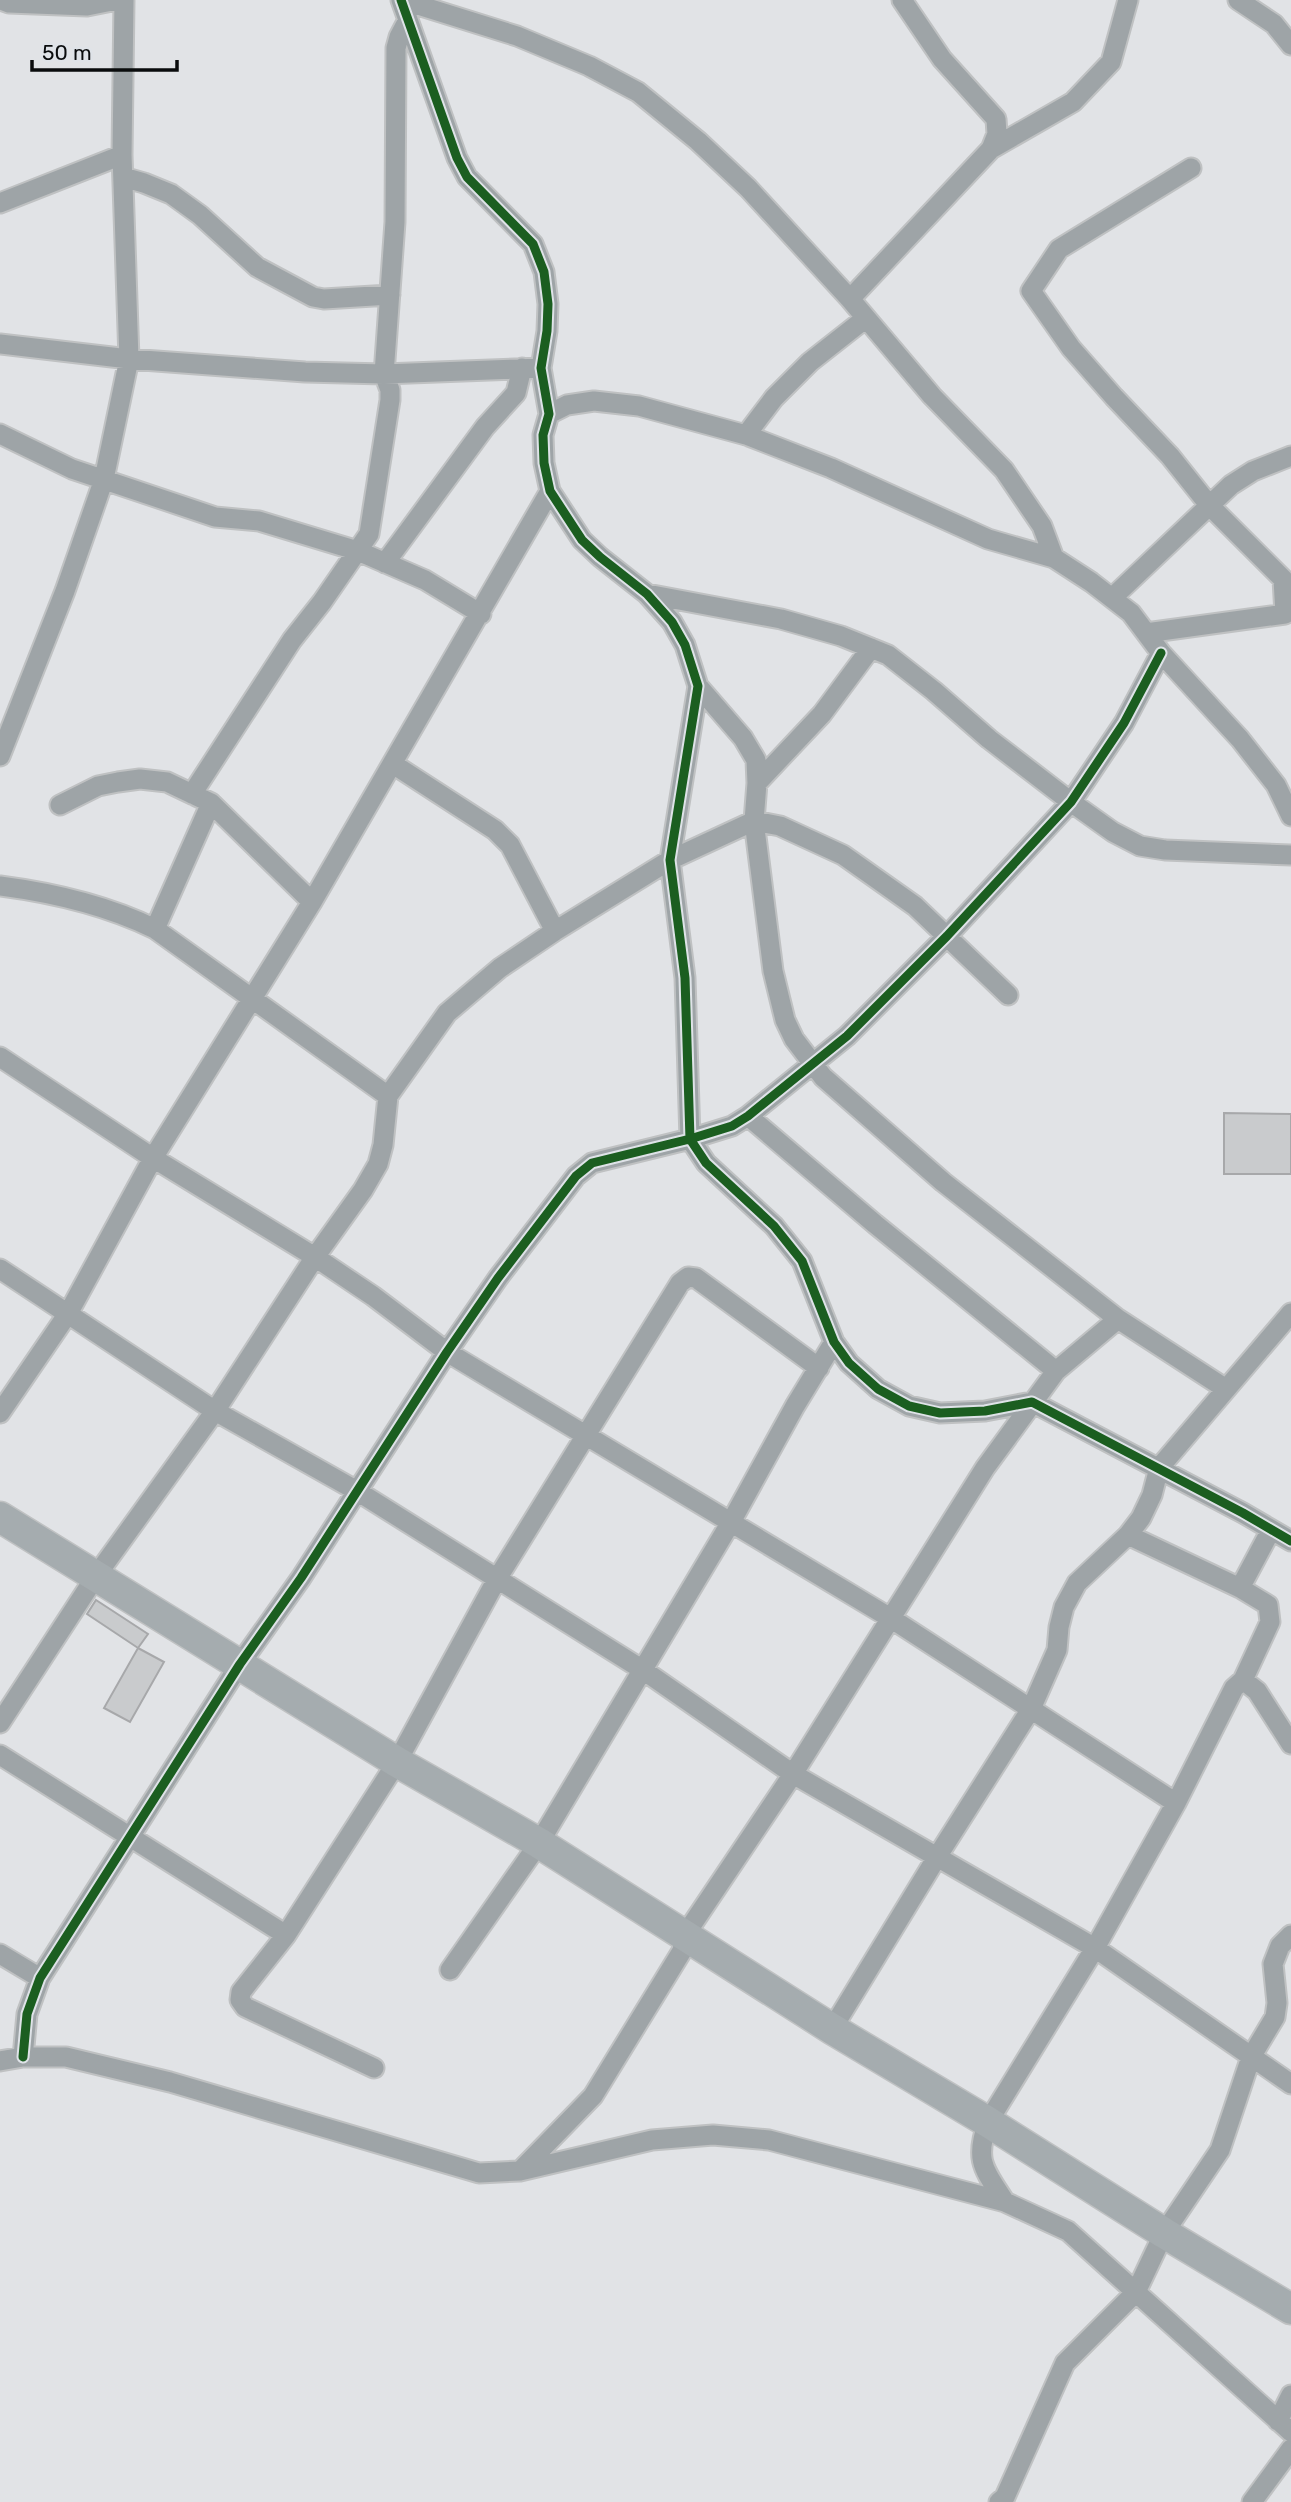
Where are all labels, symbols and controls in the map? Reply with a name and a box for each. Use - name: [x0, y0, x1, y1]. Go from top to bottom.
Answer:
- scale bar: [32, 28, 177, 72]
- text: 50 m: [42, 40, 92, 65]

